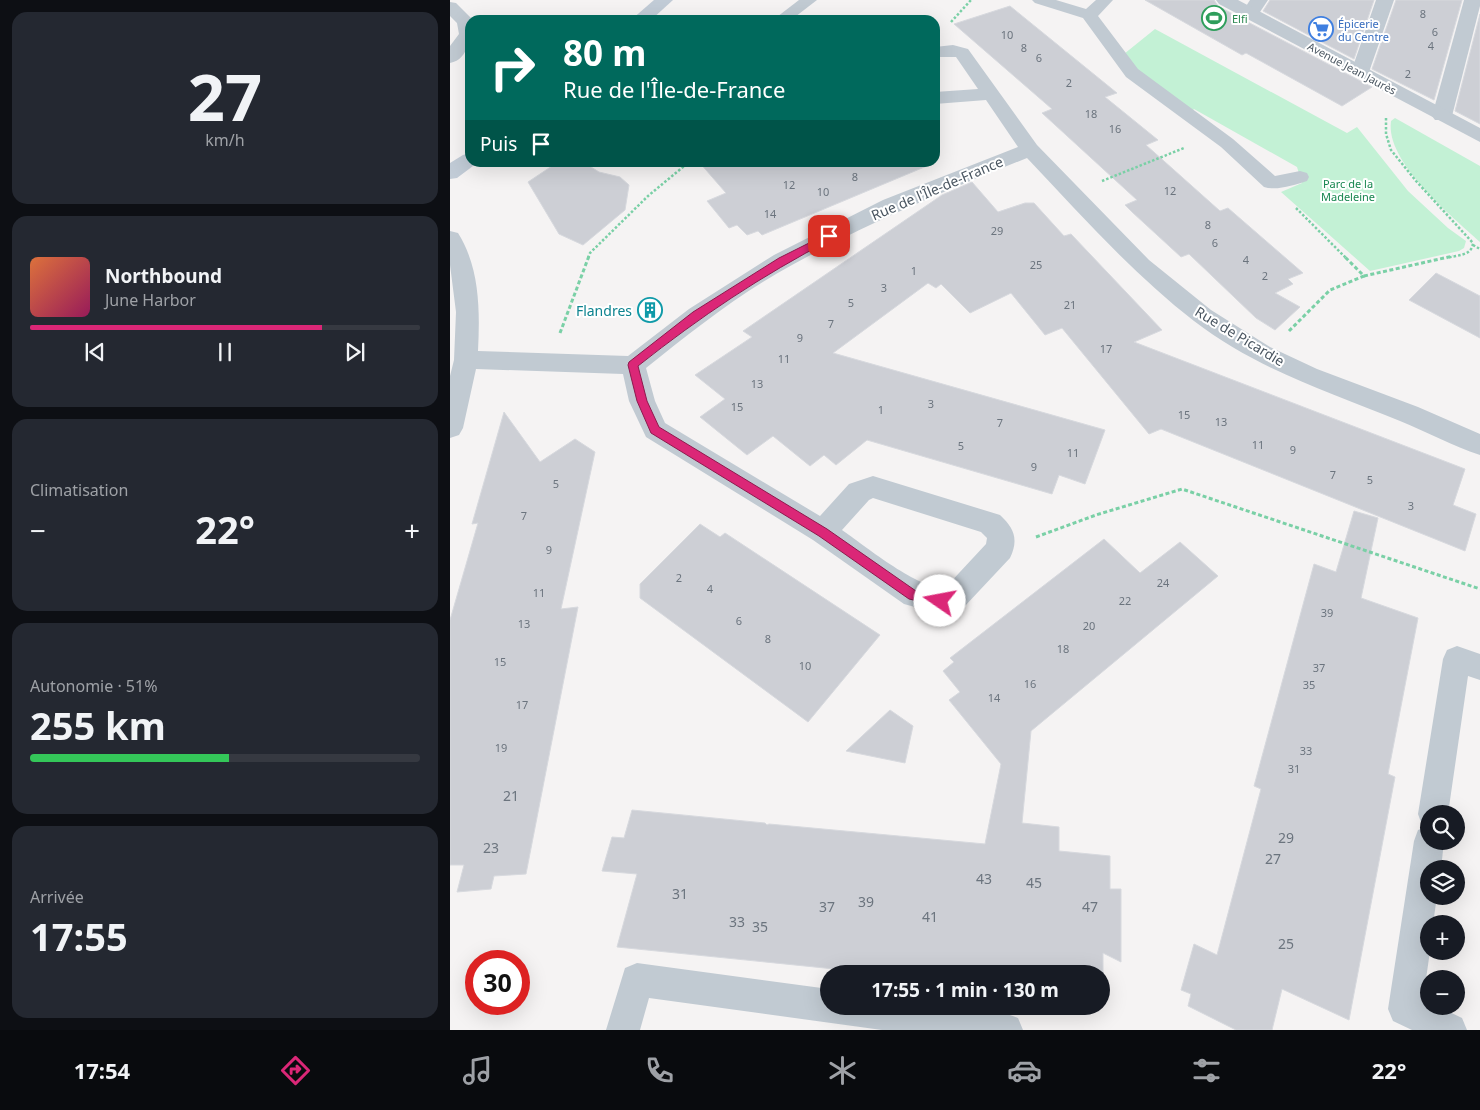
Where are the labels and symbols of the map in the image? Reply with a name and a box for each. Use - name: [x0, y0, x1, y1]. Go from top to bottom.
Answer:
- sports icon: Elfi: [1201, 5, 1227, 31]
- house number: 8: [1420, 6, 1426, 21]
- place label: Elfi: [1232, 11, 1248, 26]
- supermarket icon: Épicerie du Centre: [1308, 16, 1334, 42]
- place label: Épicerie du Centre: [1338, 16, 1389, 44]
- house number: 6: [1432, 24, 1438, 39]
- house number: 10: [1001, 27, 1013, 42]
- street label: Avenue Jean Jaurès: [1305, 38, 1399, 98]
- house number: 4: [1428, 38, 1435, 53]
- house number: 8: [1021, 40, 1027, 55]
- house number: 6: [1036, 50, 1042, 65]
- house number: 2: [1405, 66, 1411, 81]
- house number: 2: [1066, 75, 1072, 90]
- house number: 18: [1085, 106, 1097, 121]
- house number: 16: [1109, 121, 1121, 136]
- street label: Rue de l'Île-de-France: [868, 152, 1006, 224]
- house number: 8: [852, 169, 858, 184]
- park label: Parc de la Madeleine: [1321, 176, 1375, 204]
- house number: 12: [783, 177, 795, 192]
- house number: 12: [1164, 183, 1176, 198]
- house number: 10: [817, 184, 829, 199]
- house number: 14: [764, 206, 777, 221]
- pin: [808, 215, 850, 257]
- house number: 8: [1205, 217, 1211, 232]
- house number: 29: [991, 223, 1003, 238]
- house number: 6: [1212, 235, 1218, 250]
- house number: 4: [1243, 252, 1250, 267]
- house number: 25: [1030, 257, 1042, 272]
- house number: 1: [911, 263, 917, 278]
- house number: 2: [1262, 268, 1268, 283]
- house number: 3: [881, 280, 887, 295]
- house number: 5: [848, 295, 854, 310]
- building icon: Flandres: [637, 297, 663, 323]
- house number: 21: [1064, 297, 1076, 312]
- place label: Flandres: [576, 301, 632, 320]
- street label: Rue de Picardie: [1192, 302, 1288, 370]
- house number: 7: [828, 316, 834, 331]
- house number: 9: [797, 330, 803, 345]
- house number: 17: [1100, 341, 1112, 356]
- house number: 11: [778, 351, 790, 366]
- house number: 13: [751, 376, 763, 391]
- house number: 3: [928, 396, 934, 411]
- house number: 15: [731, 399, 743, 414]
- house number: 1: [878, 402, 884, 417]
- house number: 15: [1178, 407, 1190, 422]
- house number: 13: [1215, 414, 1227, 429]
- house number: 7: [997, 415, 1003, 430]
- house number: 11: [1252, 437, 1264, 452]
- house number: 5: [958, 438, 964, 453]
- house number: 9: [1290, 442, 1296, 457]
- house number: 11: [1067, 445, 1079, 460]
- house number: 9: [1031, 459, 1037, 474]
- house number: 7: [1330, 467, 1336, 482]
- house number: 5: [1367, 472, 1373, 487]
- house number: 5: [553, 476, 559, 491]
- house number: 3: [1408, 498, 1414, 513]
- house number: 7: [521, 508, 527, 523]
- house number: 9: [546, 542, 552, 557]
- house number: 2: [676, 570, 682, 585]
- position arrow: [913, 574, 965, 626]
- house number: 24: [1157, 575, 1170, 590]
- house number: 4: [707, 581, 714, 596]
- house number: 11: [533, 585, 545, 600]
- house number: 22: [1119, 593, 1131, 608]
- house number: 39: [1321, 605, 1333, 620]
- house number: 6: [736, 613, 742, 628]
- house number: 13: [518, 616, 530, 631]
- house number: 20: [1083, 618, 1095, 633]
- house number: 8: [765, 631, 771, 646]
- house number: 18: [1057, 641, 1069, 656]
- house number: 15: [494, 654, 506, 669]
- house number: 10: [799, 658, 811, 673]
- house number: 37: [1313, 660, 1325, 675]
- house number: 16: [1024, 676, 1036, 691]
- house number: 35: [1303, 677, 1315, 692]
- house number: 14: [988, 690, 1001, 705]
- house number: 17: [516, 697, 528, 712]
- house number: 19: [495, 740, 507, 755]
- house number: 33: [1300, 743, 1312, 758]
- house number: 31: [1288, 761, 1300, 776]
- house number: 21: [503, 786, 519, 805]
- house number: 29: [1278, 828, 1294, 847]
- house number: 23: [483, 838, 499, 857]
- house number: 27: [1265, 849, 1281, 868]
- house number: 43: [976, 869, 992, 888]
- house number: 45: [1026, 873, 1042, 892]
- house number: 31: [672, 884, 688, 903]
- house number: 39: [858, 892, 874, 911]
- house number: 37: [819, 897, 835, 916]
- house number: 47: [1082, 897, 1098, 916]
- house number: 41: [922, 907, 938, 926]
- house number: 33: [729, 912, 745, 931]
- house number: 35: [752, 917, 768, 936]
- house number: 25: [1278, 934, 1294, 953]
- speed limit sign: 30: [465, 950, 530, 1015]

